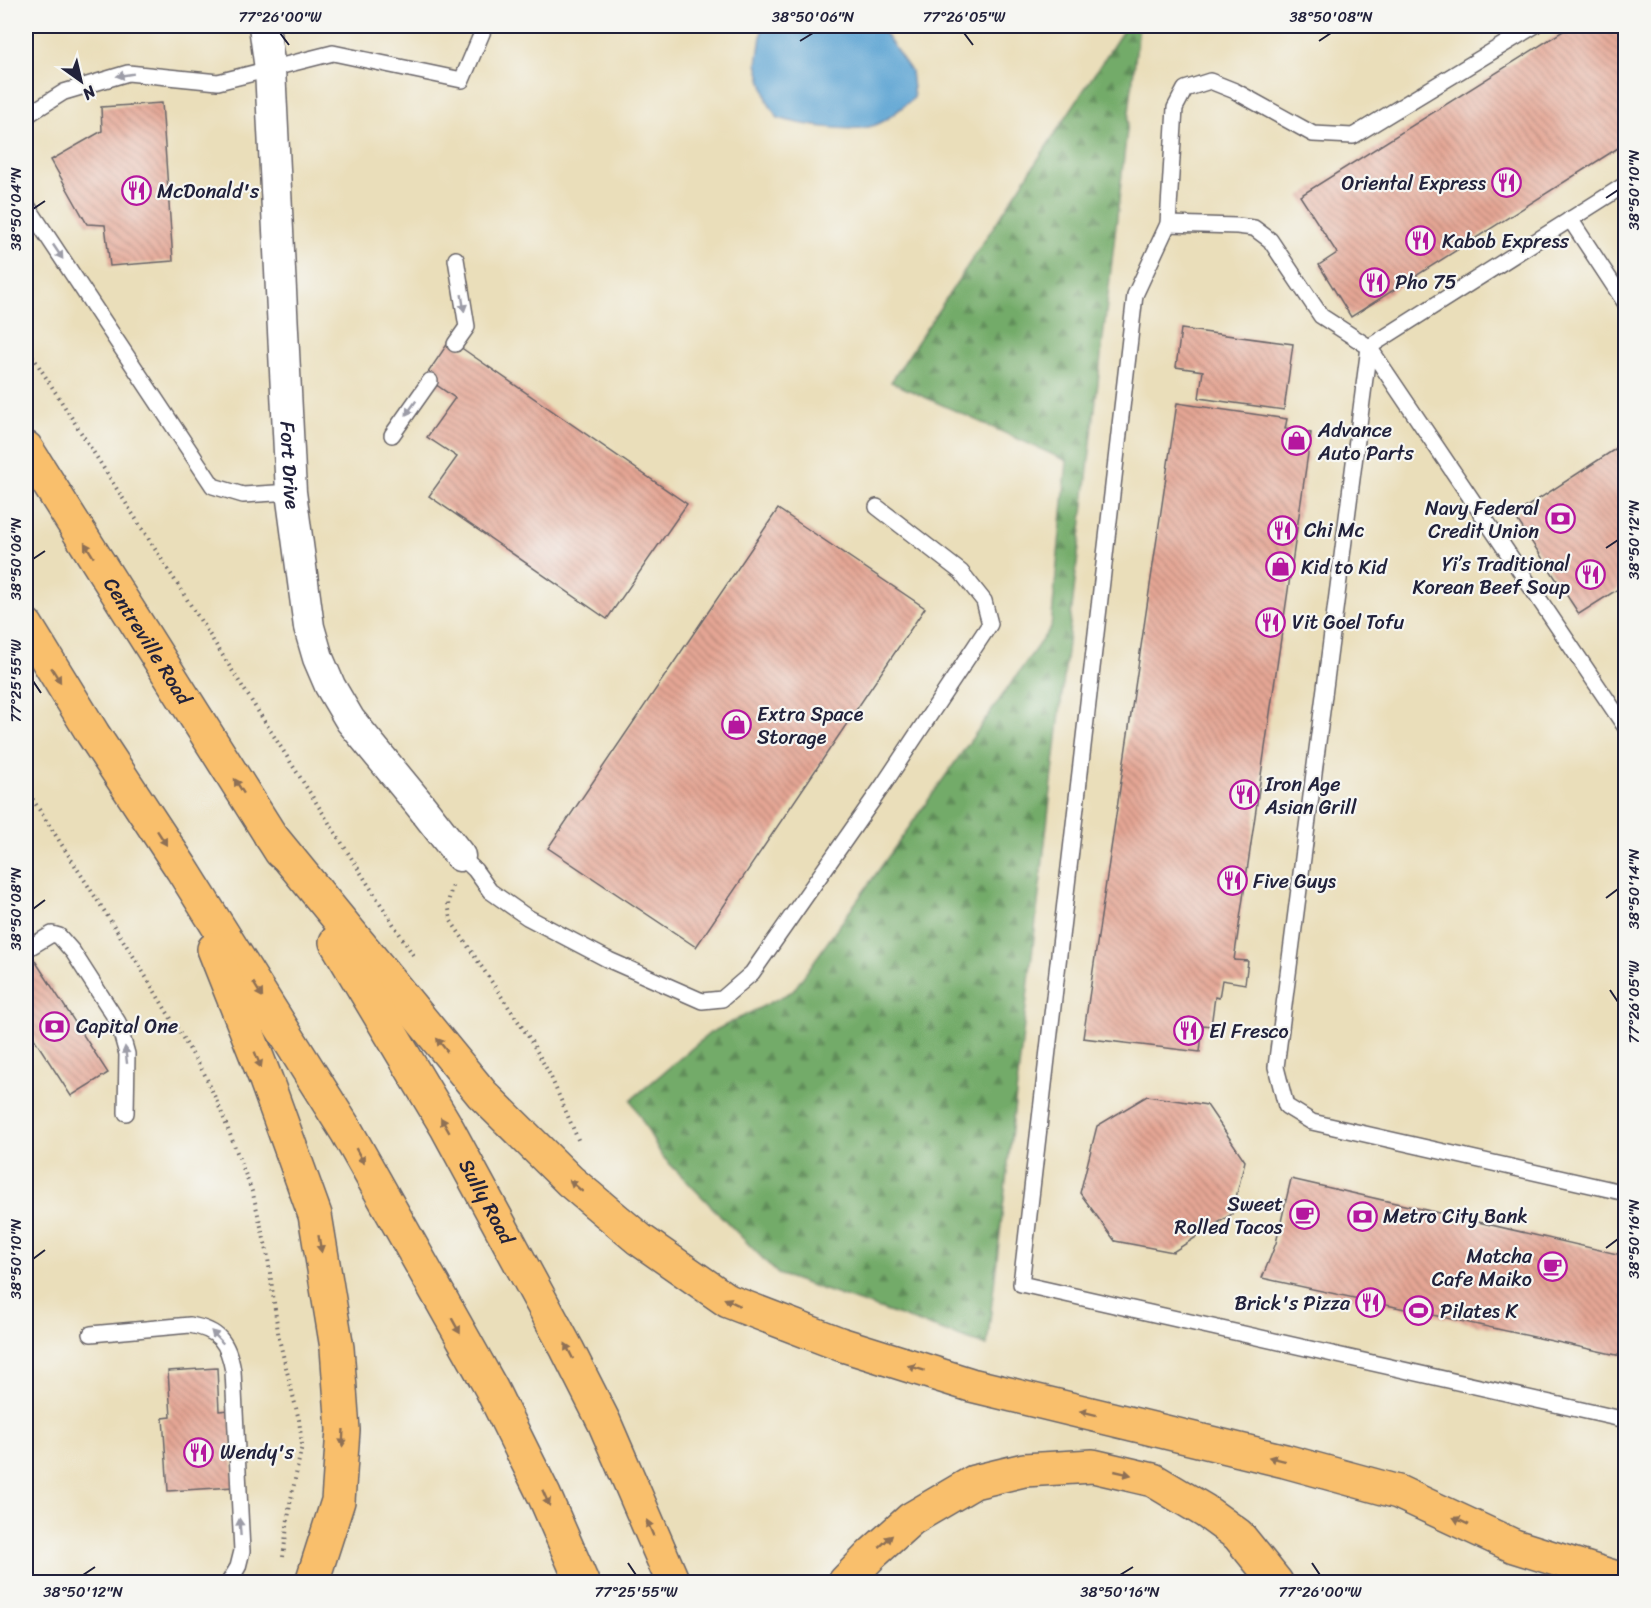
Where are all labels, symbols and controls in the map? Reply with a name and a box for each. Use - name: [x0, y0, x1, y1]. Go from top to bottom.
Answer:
- text: 77°26'00"W: [238, 4, 322, 30]
- text: 38°50'06"N: [772, 4, 855, 30]
- text: 77°26'05"W: [923, 4, 1006, 30]
- text: 38°50'08"N: [1289, 4, 1373, 30]
- north arrow: [51, 51, 111, 111]
- one-way arrow: [115, 71, 134, 80]
- text: N: [76, 77, 103, 109]
- text: 38°50'10"N: [1621, 149, 1647, 230]
- place label: Oriental Express: [1342, 166, 1487, 201]
- text: 38°50'04"N: [3, 167, 29, 251]
- restaurant icon: Oriental Express: [1491, 167, 1523, 199]
- place label: McDonald's: [157, 174, 260, 209]
- restaurant icon: McDonald's: [120, 175, 152, 207]
- place label: Kabob Express: [1442, 224, 1570, 259]
- restaurant icon: Kabob Express: [1405, 225, 1437, 257]
- one-way arrow: [52, 244, 64, 260]
- place label: Pho 75: [1395, 265, 1457, 300]
- restaurant icon: Pho 75: [1358, 266, 1390, 298]
- one-way arrow: [459, 294, 468, 313]
- one-way arrow: [406, 400, 417, 416]
- place label: Advance Auto Parts: [1317, 413, 1414, 471]
- street label: Fort Drive: [270, 420, 310, 512]
- shop icon: Advance Auto Parts: [1281, 425, 1313, 457]
- place label: Navy Federal Credit Union: [1425, 491, 1540, 549]
- text: 38°50'12"N: [1621, 500, 1647, 580]
- bank icon: Navy Federal Credit Union: [1544, 503, 1576, 535]
- place label: Chi Mc: [1304, 513, 1365, 548]
- restaurant icon: Chi Mc: [1267, 514, 1299, 546]
- text: 38°50'06"N: [3, 517, 29, 600]
- one-way arrow: [84, 542, 95, 558]
- place label: Yi’s Traditional Korean Beef Soup: [1412, 547, 1570, 605]
- place label: Kid to Kid: [1301, 550, 1388, 585]
- shop icon: Kid to Kid: [1264, 551, 1296, 583]
- restaurant icon: Yi’s Traditional Korean Beef Soup: [1575, 559, 1607, 591]
- street label: Centreville Road: [94, 570, 202, 713]
- place label: Vit Goel Tofu: [1292, 605, 1404, 640]
- restaurant icon: Vit Goel Tofu: [1255, 606, 1287, 638]
- text: 77°25'55"W: [3, 639, 29, 723]
- one-way arrow: [51, 667, 62, 683]
- place label: Extra Space Storage: [757, 697, 864, 755]
- shop icon: Extra Space Storage: [720, 709, 752, 741]
- place label: Iron Age Asian Grill: [1264, 767, 1358, 825]
- one-way arrow: [233, 777, 244, 794]
- restaurant icon: Iron Age Asian Grill: [1228, 779, 1260, 811]
- one-way arrow: [156, 830, 168, 846]
- text: 38°50'14"N: [1621, 848, 1647, 929]
- place label: Five Guys: [1253, 864, 1337, 899]
- restaurant icon: Five Guys: [1216, 865, 1248, 897]
- text: 38°50'08"N: [3, 867, 29, 951]
- text: 77°26'05"W: [1621, 960, 1647, 1043]
- one-way arrow: [252, 982, 263, 998]
- place label: Capital One: [76, 1009, 178, 1044]
- bank icon: Capital One: [39, 1010, 71, 1042]
- place label: El Fresco: [1209, 1014, 1289, 1049]
- restaurant icon: El Fresco: [1172, 1015, 1204, 1047]
- one-way arrow: [436, 1038, 449, 1053]
- one-way arrow: [121, 1045, 130, 1064]
- one-way arrow: [254, 1051, 264, 1069]
- one-way arrow: [440, 1117, 451, 1133]
- one-way arrow: [355, 1147, 365, 1164]
- street label: Sully Road: [449, 1152, 525, 1252]
- one-way arrow: [569, 1180, 584, 1193]
- place label: Sweet Rolled Tacos: [1175, 1187, 1284, 1245]
- cafe icon: Sweet Rolled Tacos: [1288, 1199, 1320, 1231]
- place label: Metro City Bank: [1383, 1199, 1528, 1234]
- text: 38°50'16"N: [1621, 1199, 1647, 1279]
- bank icon: Metro City Bank: [1346, 1200, 1378, 1232]
- text: 38°50'10"N: [3, 1218, 29, 1299]
- one-way arrow: [316, 1235, 325, 1254]
- place label: Matcha Cafe Maiko: [1432, 1239, 1533, 1297]
- cafe icon: Matcha Cafe Maiko: [1537, 1251, 1569, 1283]
- place label: Brick's Pizza: [1234, 1286, 1351, 1321]
- restaurant icon: Brick's Pizza: [1355, 1287, 1387, 1319]
- place label: Pilates K: [1440, 1294, 1519, 1329]
- sports icon: Pilates K: [1403, 1295, 1435, 1327]
- one-way arrow: [724, 1298, 741, 1307]
- one-way arrow: [451, 1317, 461, 1334]
- one-way arrow: [210, 1330, 224, 1344]
- one-way arrow: [564, 1343, 573, 1360]
- one-way arrow: [907, 1363, 925, 1372]
- one-way arrow: [1079, 1408, 1097, 1418]
- one-way arrow: [338, 1428, 347, 1447]
- place label: Wendy's: [220, 1435, 295, 1470]
- restaurant icon: Wendy's: [183, 1436, 215, 1468]
- one-way arrow: [1268, 1454, 1287, 1464]
- one-way arrow: [1114, 1469, 1133, 1479]
- one-way arrow: [541, 1490, 550, 1507]
- one-way arrow: [235, 1517, 245, 1536]
- one-way arrow: [1453, 1517, 1470, 1526]
- one-way arrow: [645, 1519, 655, 1537]
- one-way arrow: [879, 1534, 894, 1548]
- text: 38°50'12"N: [43, 1579, 123, 1605]
- text: 77°25'55"W: [594, 1579, 678, 1605]
- text: 38°50'16"N: [1080, 1579, 1160, 1605]
- text: 77°26'00"W: [1278, 1579, 1362, 1605]

